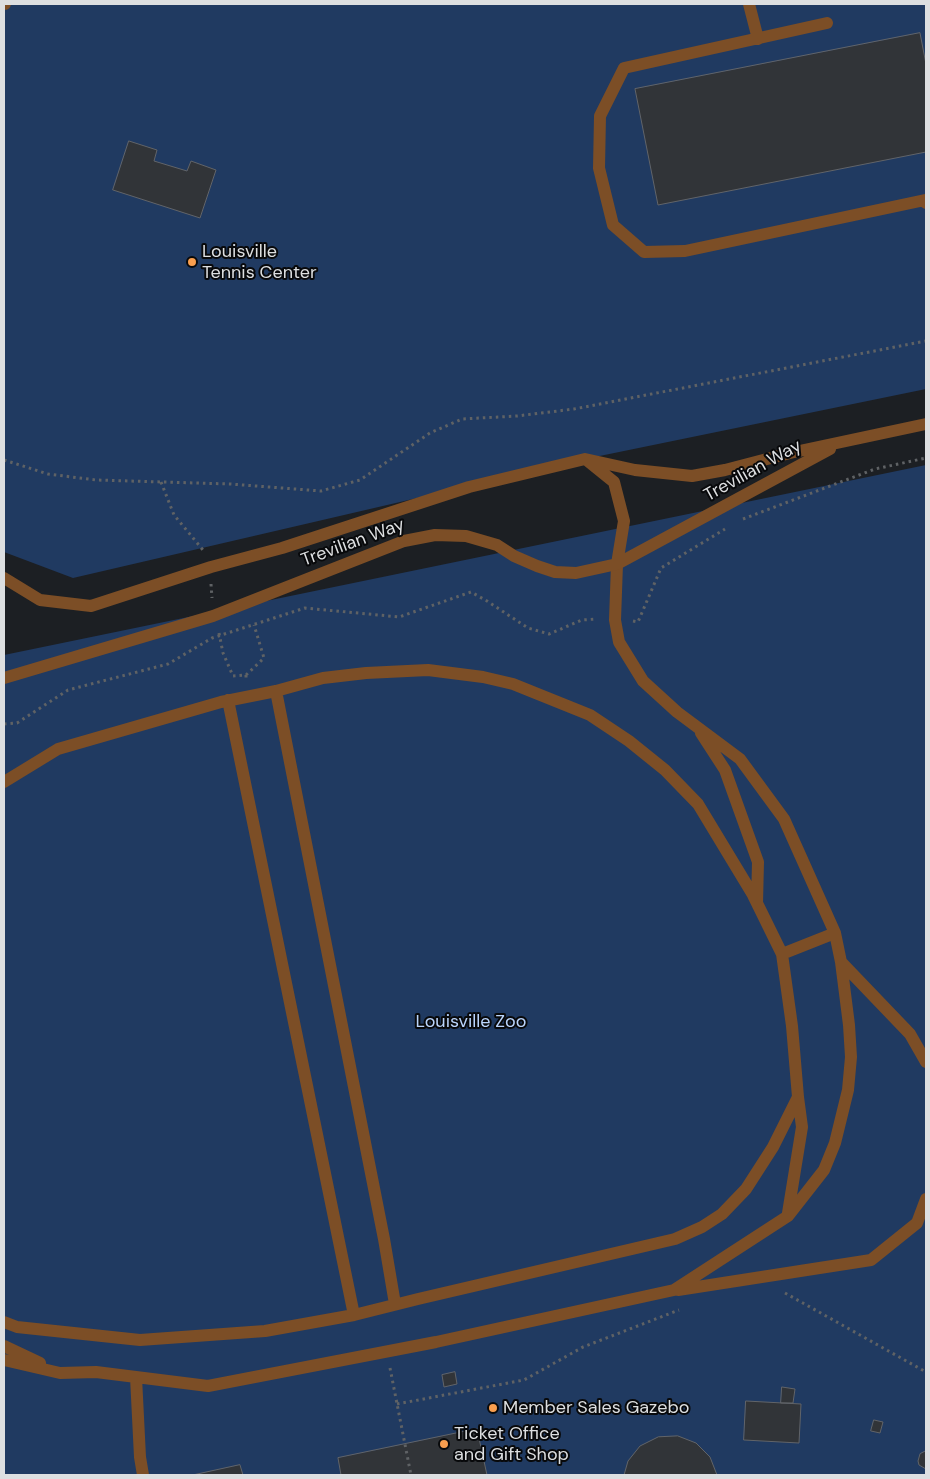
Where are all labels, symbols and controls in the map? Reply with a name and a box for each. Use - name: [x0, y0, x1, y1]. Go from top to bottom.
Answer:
- place label: Louisville Tennis Center: [202, 241, 317, 284]
- marker: Louisville Tennis Center: [186, 256, 198, 268]
- street label: Trevilian Way: [700, 435, 806, 507]
- street label: Trevilian Way: [298, 514, 408, 572]
- park label: Louisville Zoo: [416, 1011, 526, 1033]
- place label: Member Sales Gazebo: [503, 1397, 689, 1419]
- marker: Member Sales Gazebo: [487, 1402, 499, 1414]
- place label: Ticket Office and Gift Shop: [454, 1423, 569, 1466]
- marker: Ticket Office and Gift Shop: [438, 1438, 450, 1450]

